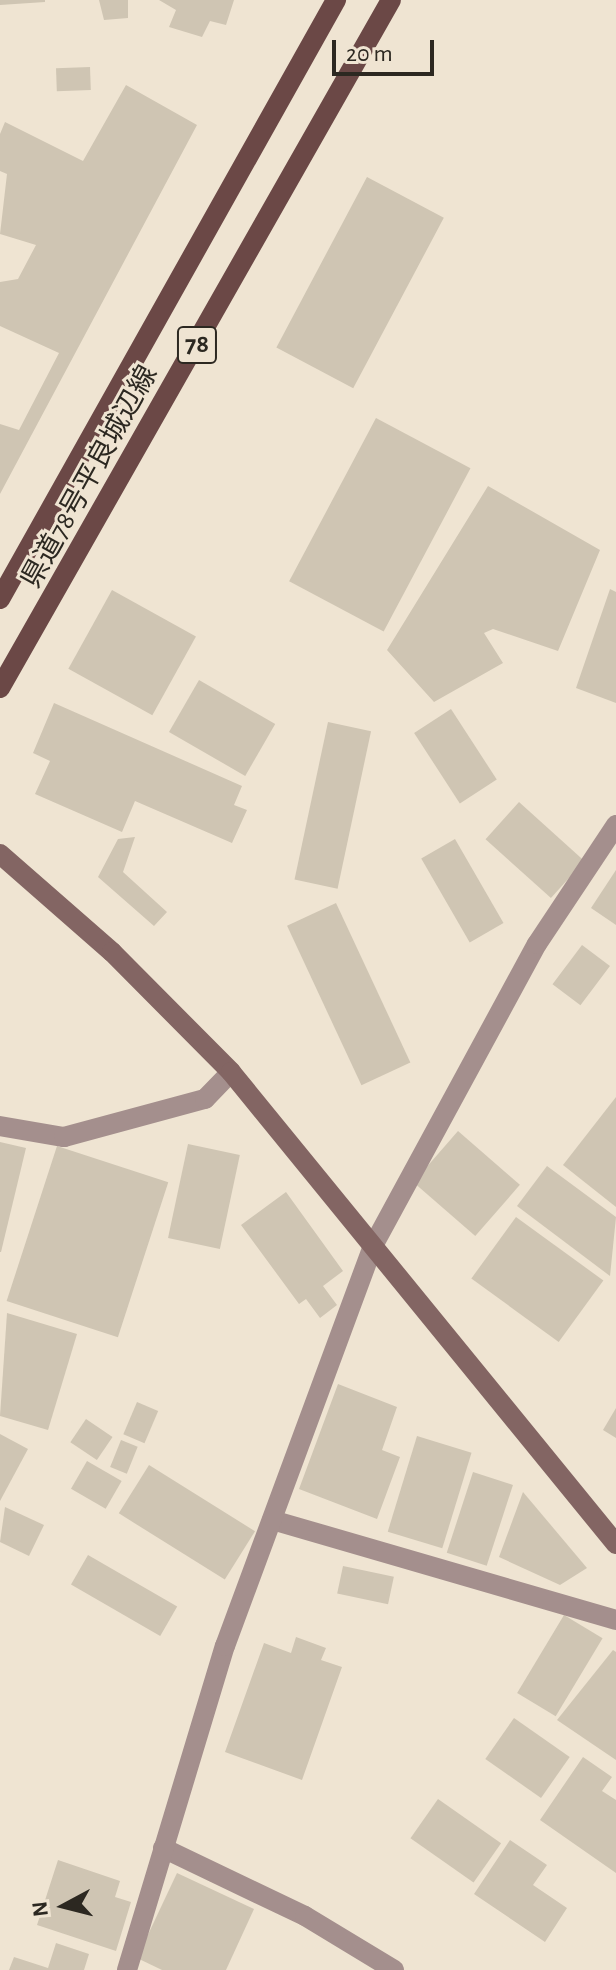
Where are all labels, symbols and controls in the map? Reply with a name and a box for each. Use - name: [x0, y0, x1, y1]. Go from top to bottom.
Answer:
- scale bar: [336, 24, 438, 74]
- text: 20 m: [346, 42, 393, 66]
- road number: 78: [175, 323, 219, 367]
- street label: 県道78号平良城辺線: [15, 360, 165, 594]
- north arrow: [24, 1866, 104, 1946]
- text: N: [28, 1900, 52, 1918]

